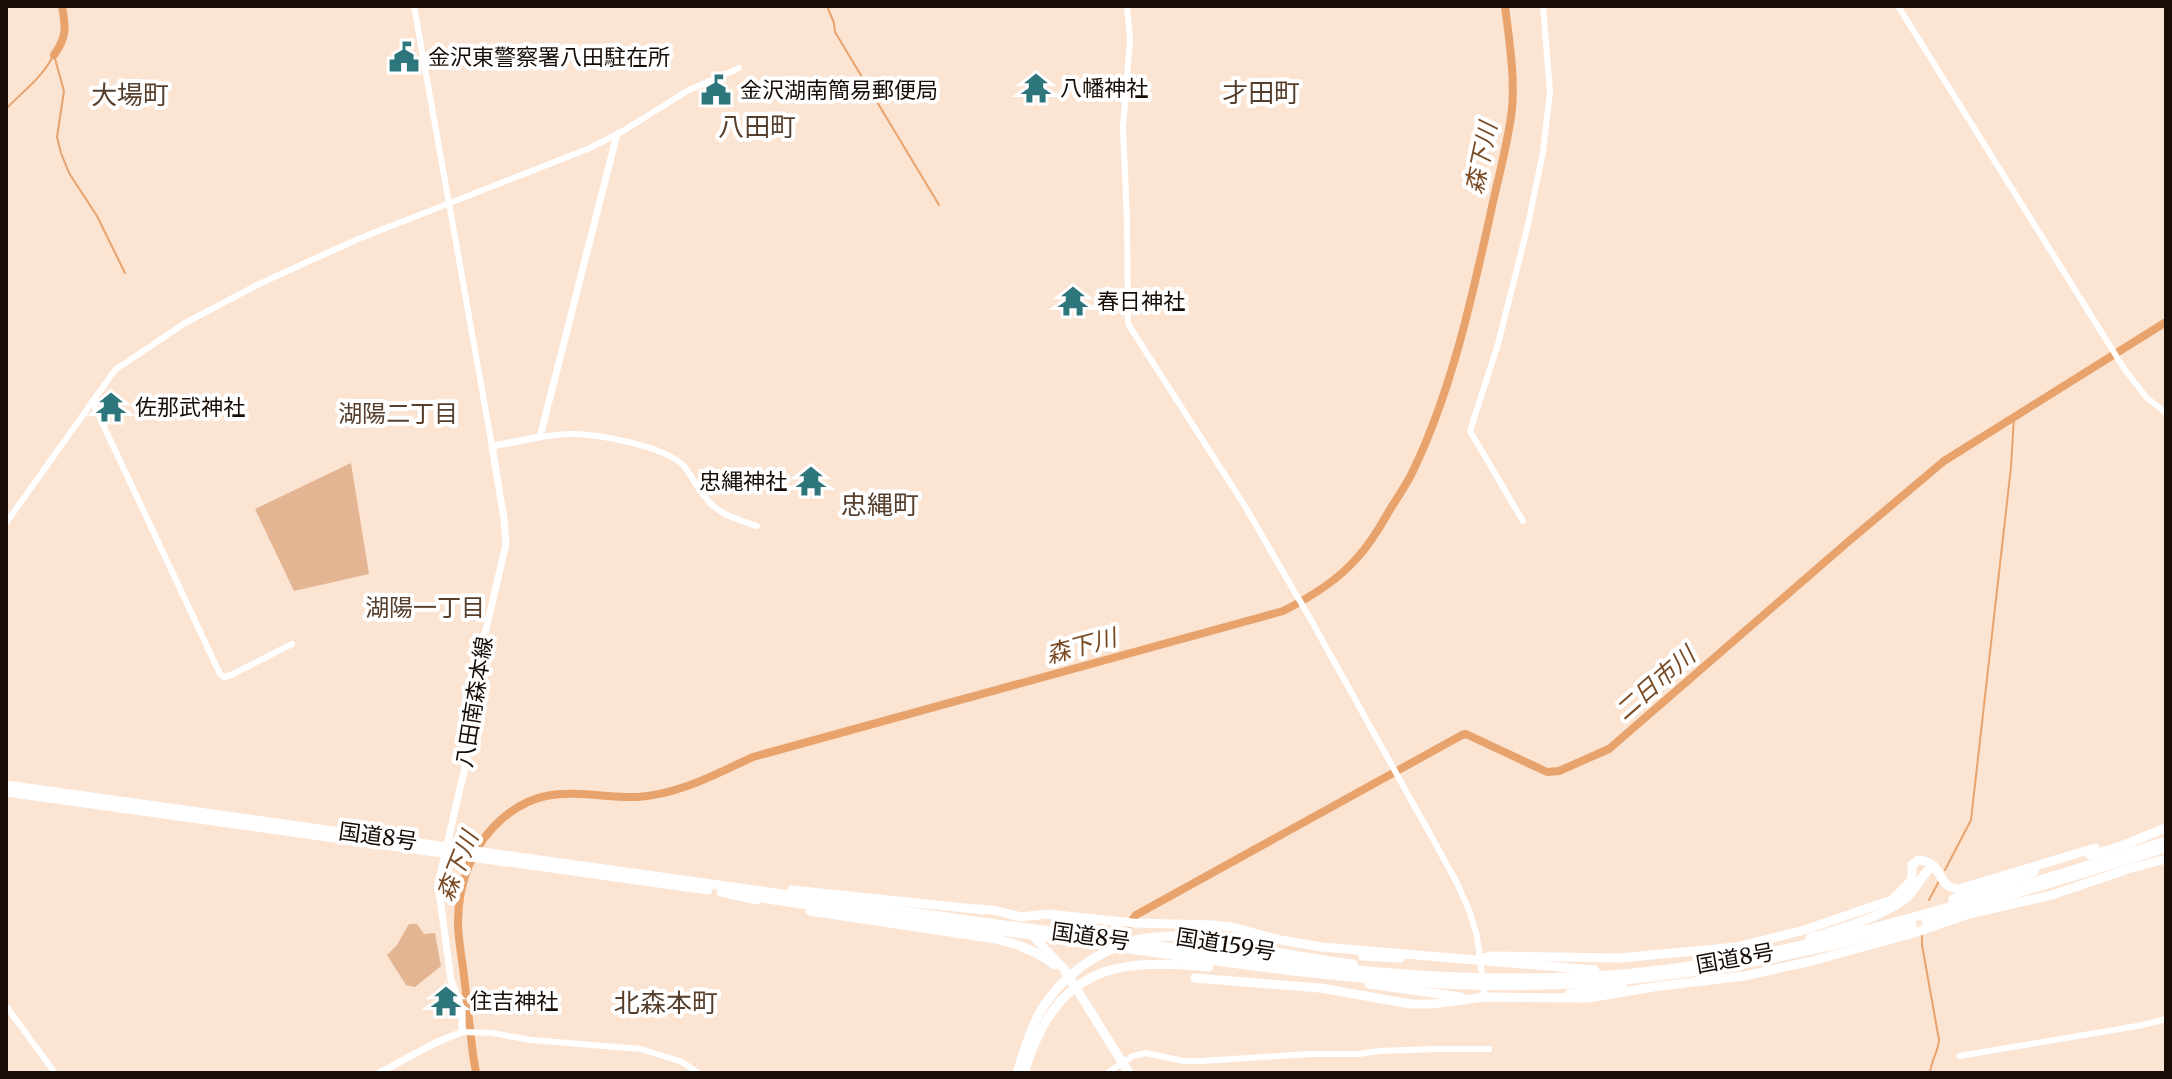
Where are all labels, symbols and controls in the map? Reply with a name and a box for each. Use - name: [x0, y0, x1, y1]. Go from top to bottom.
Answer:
- public building icon: 金沢東警察署八田駐在所: [387, 40, 421, 74]
- place label: 金沢東警察署八田駐在所: [428, 43, 670, 71]
- temple icon: 八幡神社: [1019, 71, 1053, 105]
- public building icon: 金沢湖南簡易郵便局: [699, 73, 733, 107]
- place label: 八幡神社: [1060, 74, 1148, 102]
- place label: 金沢湖南簡易郵便局: [740, 76, 938, 104]
- district label: 才田町: [1222, 76, 1300, 109]
- district label: 大場町: [91, 78, 169, 111]
- district label: 八田町: [718, 110, 796, 143]
- water label: 森下川: [1458, 117, 1504, 196]
- temple icon: 春日神社: [1056, 284, 1090, 318]
- place label: 春日神社: [1097, 287, 1185, 315]
- temple icon: 佐那武神社: [94, 390, 128, 424]
- place label: 佐那武神社: [135, 393, 245, 421]
- district label: 湖陽二丁目: [338, 398, 458, 429]
- temple icon: 忠縄神社: [794, 464, 828, 498]
- place label: 忠縄神社: [699, 467, 787, 495]
- district label: 忠縄町: [841, 488, 919, 521]
- district label: 湖陽一丁目: [365, 592, 485, 623]
- water label: 森下川: [1042, 621, 1123, 670]
- street label: 八田南森本線: [450, 635, 498, 769]
- water label: 二日市川: [1609, 638, 1704, 726]
- street label: 国道8号: [337, 817, 419, 855]
- water label: 森下川: [429, 824, 486, 905]
- street label: 国道8号: [1050, 917, 1132, 955]
- street label: 国道159号: [1174, 922, 1278, 966]
- street label: 国道8号: [1694, 937, 1776, 979]
- temple icon: 住吉神社: [429, 984, 463, 1018]
- district label: 北森本町: [614, 986, 718, 1019]
- place label: 住吉神社: [470, 987, 558, 1015]

